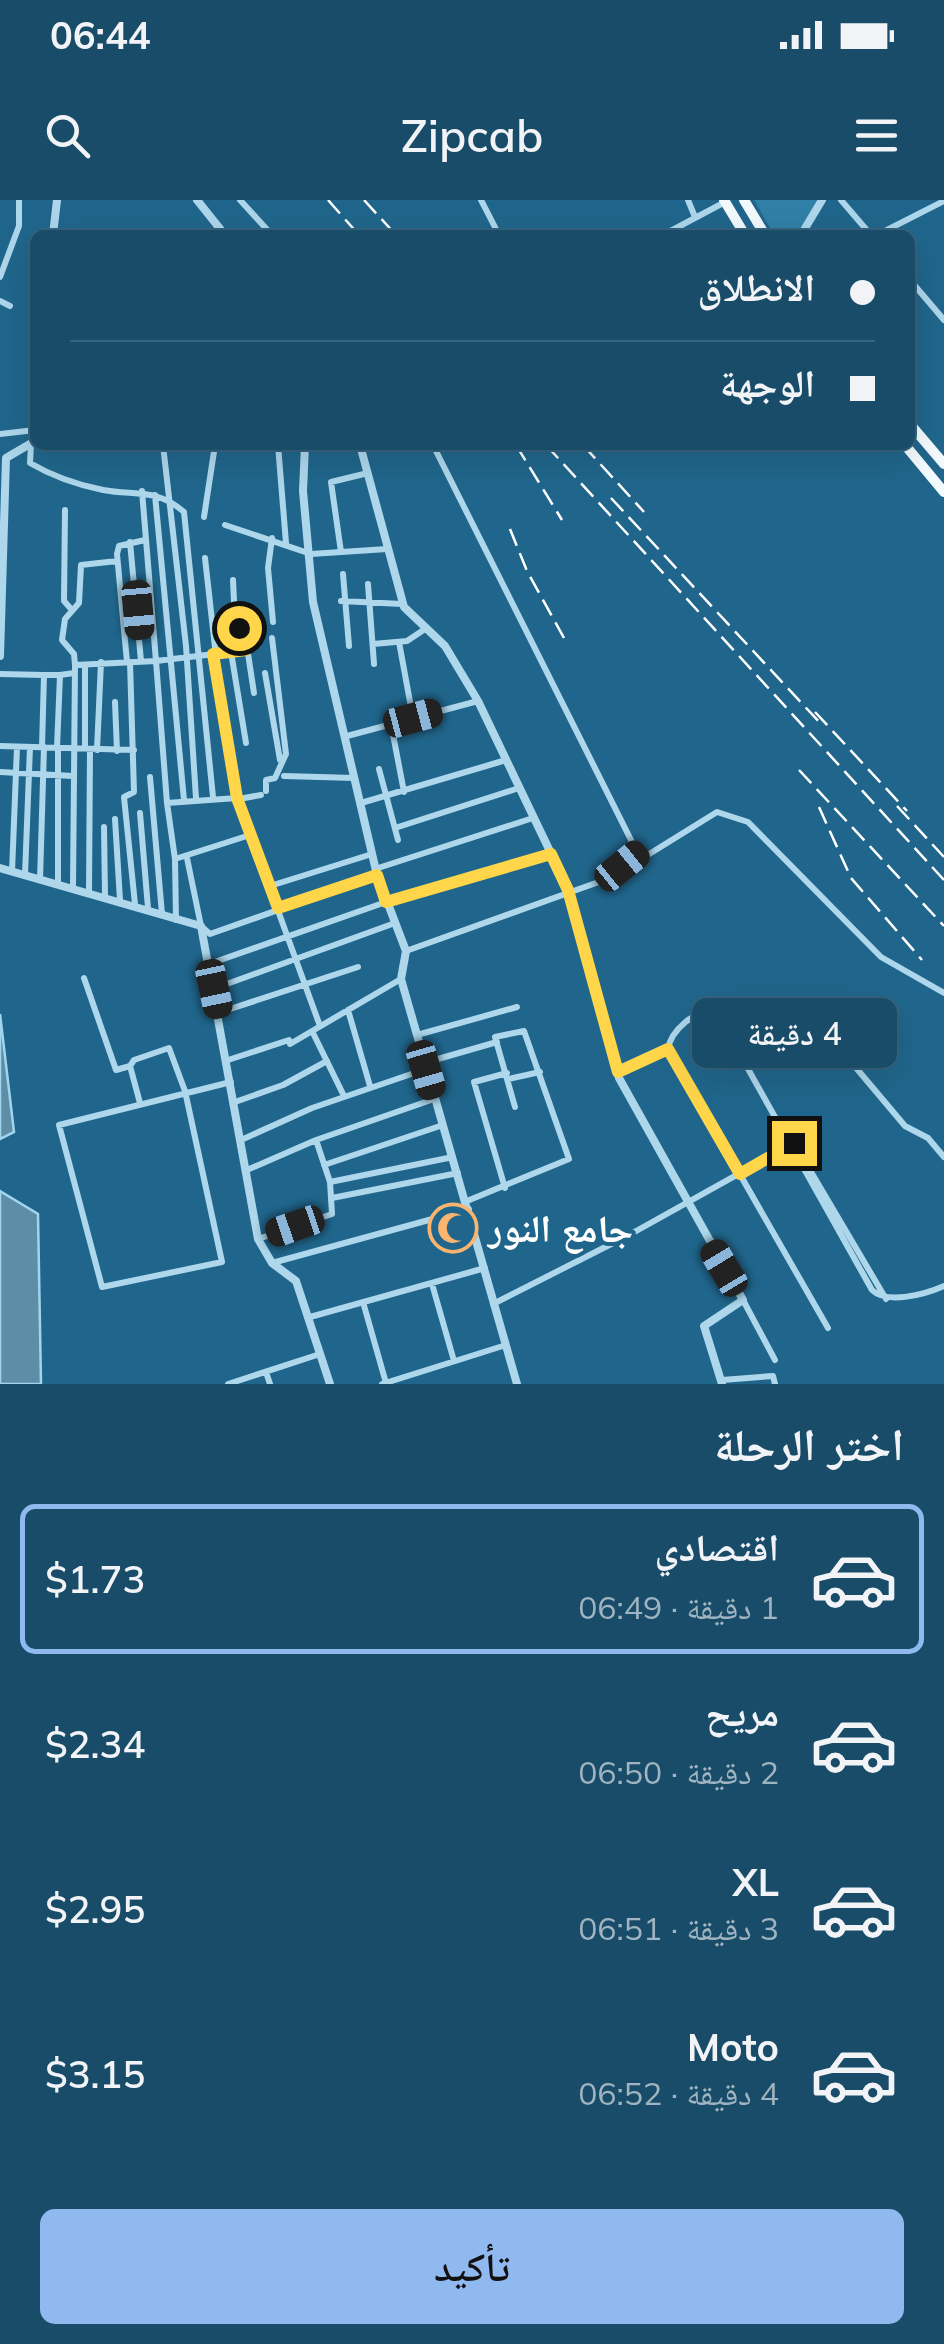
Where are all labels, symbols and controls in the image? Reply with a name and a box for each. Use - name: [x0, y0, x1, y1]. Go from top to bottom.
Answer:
- text: 06:44: [50, 11, 151, 59]
- text: Zipcab: [401, 107, 543, 163]
- icon: search: [40, 108, 95, 163]
- icon: menu: [849, 108, 904, 163]
- text: الانطلاق: [697, 263, 815, 311]
- text: الوجهة: [720, 359, 815, 407]
- car: [120, 579, 156, 641]
- route start: [217, 606, 262, 651]
- car: [380, 696, 446, 740]
- car: [589, 835, 655, 897]
- car: [193, 957, 235, 1021]
- callout: 4 دقيقة: [692, 998, 896, 1068]
- text: 4 دقيقة: [747, 1013, 842, 1053]
- car: [403, 1037, 449, 1103]
- route end: [772, 1121, 817, 1166]
- car: [262, 1202, 328, 1250]
- mosque icon: جامع النور: [427, 1202, 479, 1254]
- place label: جامع النور: [486, 1204, 633, 1254]
- car: [696, 1235, 752, 1301]
- text: اختر الرحلة: [714, 1416, 904, 1472]
- text: اقتصادي: [655, 1523, 779, 1571]
- icon: car: [809, 1534, 899, 1624]
- text: $1.73: [45, 1555, 145, 1603]
- text: 1 دقيقة · 06:49: [578, 1587, 779, 1627]
- text: مريح: [705, 1688, 779, 1736]
- icon: car: [809, 1699, 899, 1789]
- text: $2.34: [45, 1720, 145, 1768]
- text: 2 دقيقة · 06:50: [578, 1752, 779, 1792]
- text: XL: [732, 1858, 779, 1906]
- icon: car: [809, 1864, 899, 1954]
- text: $2.95: [45, 1885, 145, 1933]
- text: 3 دقيقة · 06:51: [578, 1908, 779, 1948]
- text: Moto: [687, 2023, 779, 2071]
- icon: car: [809, 2029, 899, 2119]
- text: $3.15: [45, 2050, 145, 2098]
- text: 4 دقيقة · 06:52: [578, 2073, 779, 2113]
- button: تأكيد: [40, 2209, 904, 2324]

